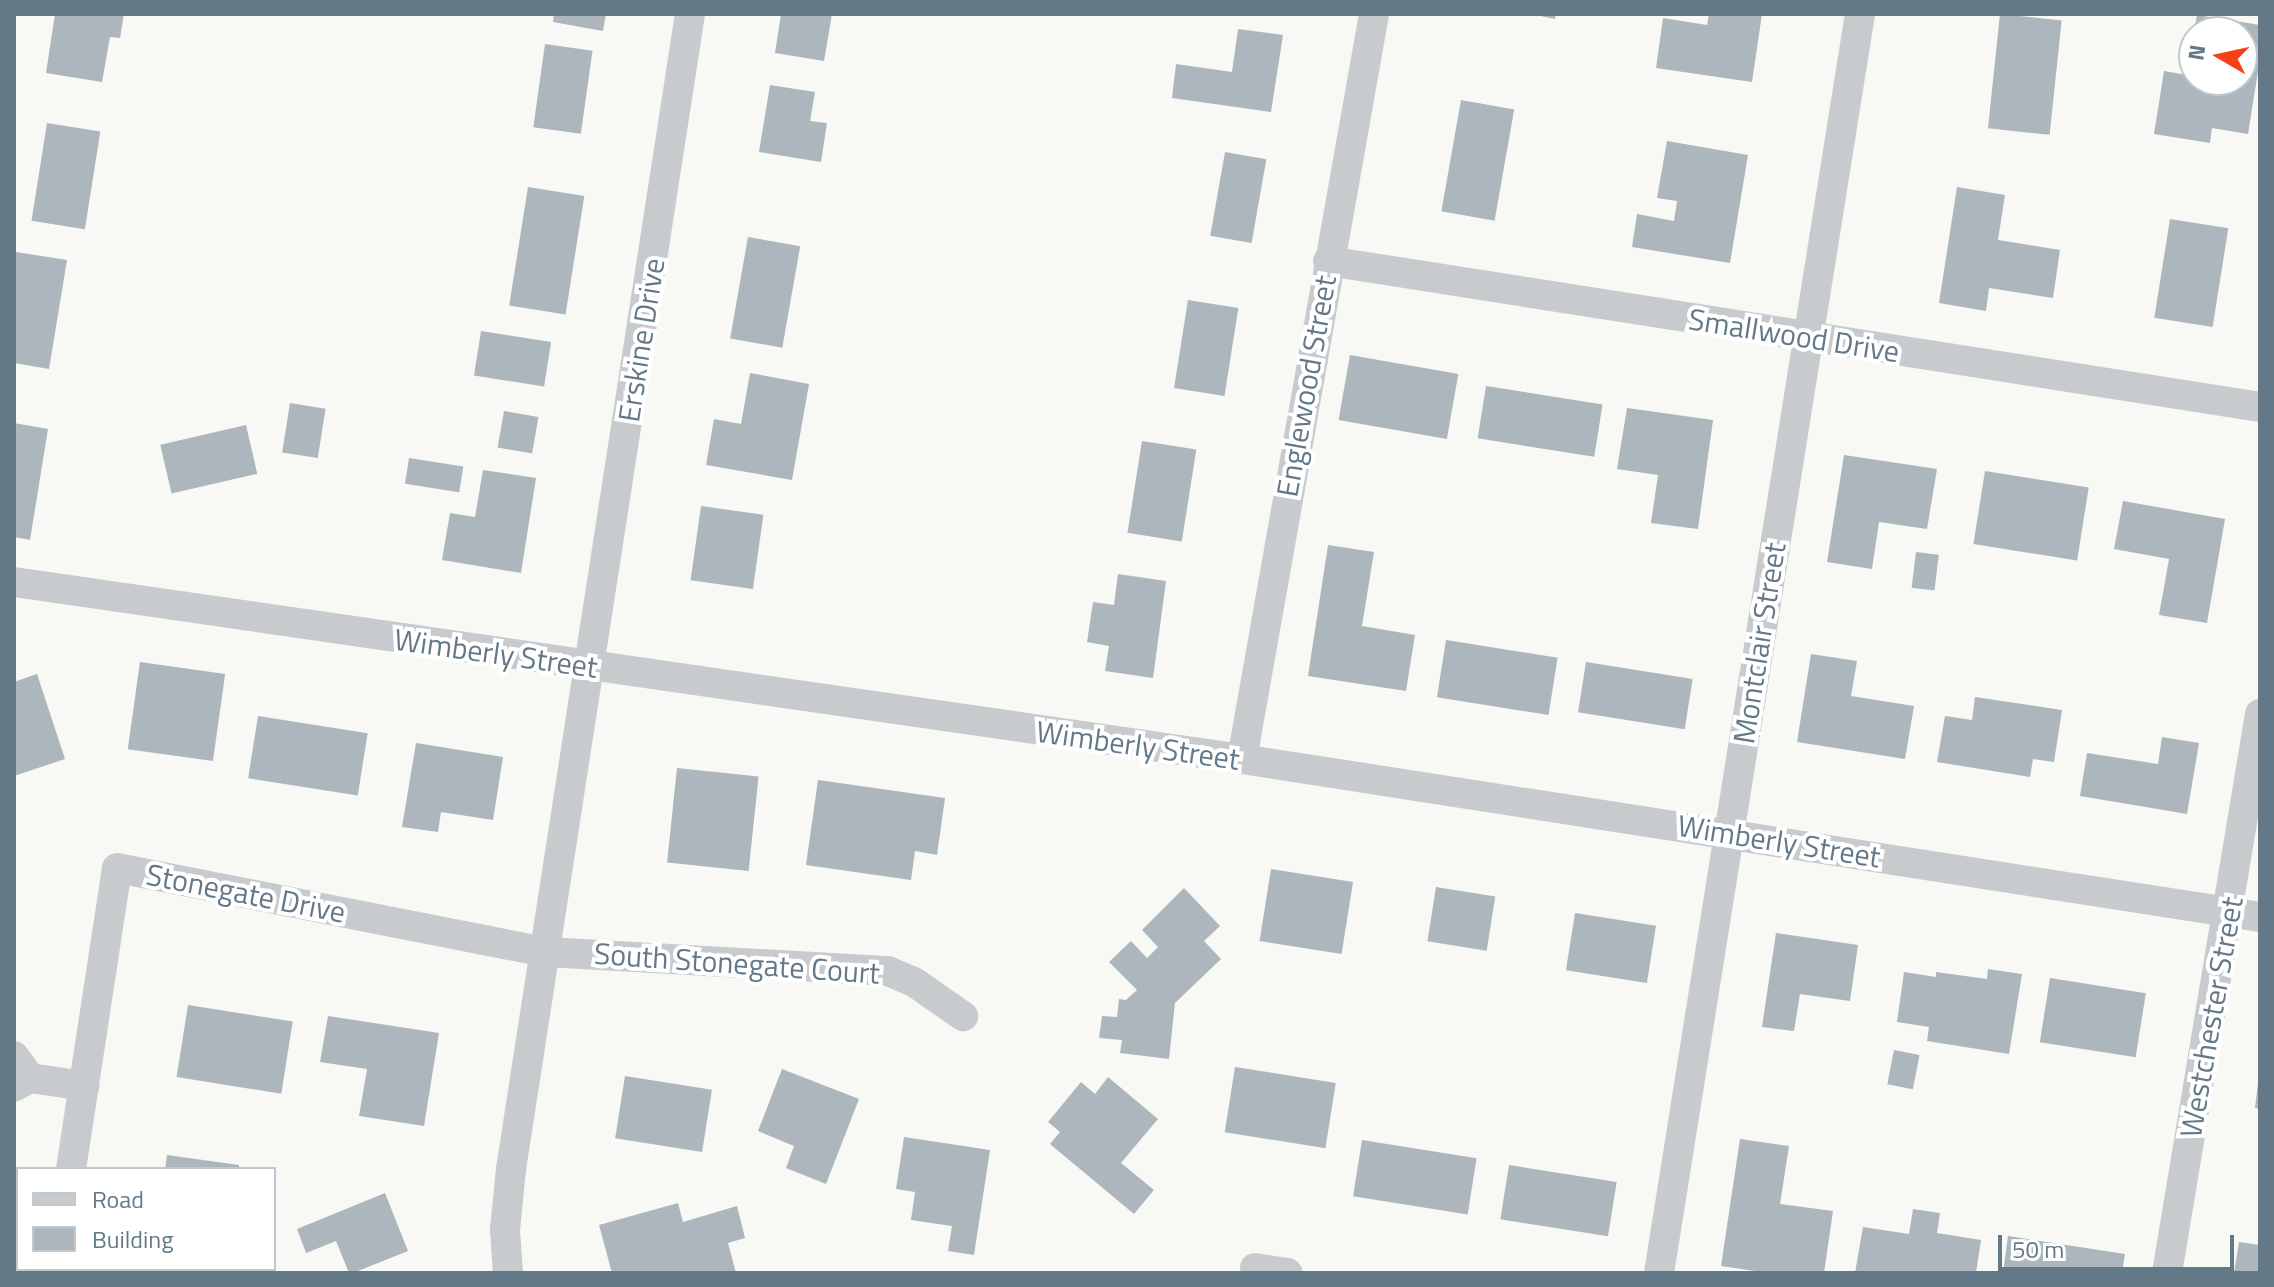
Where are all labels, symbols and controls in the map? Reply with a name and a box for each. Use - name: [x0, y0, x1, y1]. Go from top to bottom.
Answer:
- north arrow: [2178, 16, 2258, 96]
- text: N: [2178, 42, 2214, 63]
- street label: Erskine Drive: [610, 256, 672, 424]
- street label: Englewood Street: [1269, 272, 1343, 500]
- street label: Smallwood Drive: [1686, 301, 1902, 369]
- street label: Montclair Street: [1725, 540, 1793, 746]
- street label: Wimberly Street: [392, 621, 600, 685]
- street label: Wimberly Street: [1034, 713, 1242, 777]
- street label: Wimberly Street: [1675, 807, 1883, 875]
- street label: Stonegate Drive: [143, 856, 349, 930]
- street label: Westchester Street: [2172, 894, 2250, 1140]
- street label: South Stonegate Court: [593, 935, 881, 991]
- legend: [16, 1167, 276, 1271]
- text: Road: [92, 1181, 144, 1217]
- scale bar: [2002, 1219, 2238, 1269]
- text: Building: [92, 1221, 174, 1257]
- text: 50 m: [2012, 1231, 2064, 1267]

